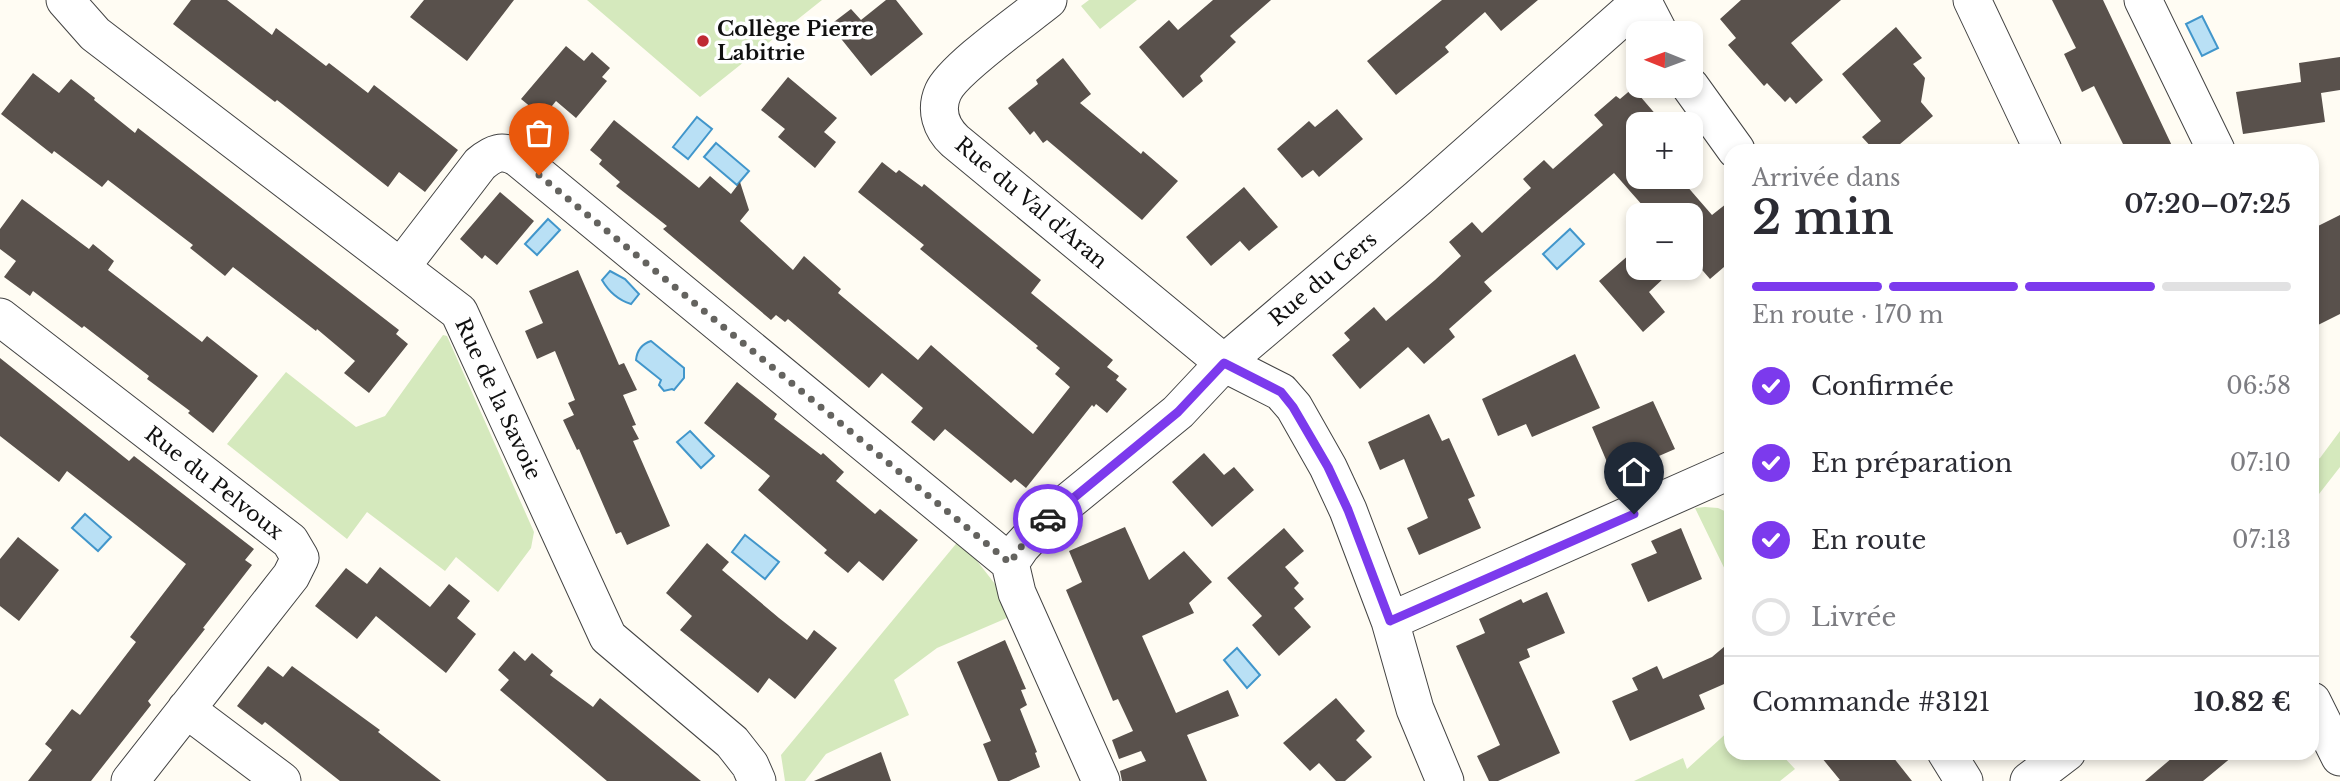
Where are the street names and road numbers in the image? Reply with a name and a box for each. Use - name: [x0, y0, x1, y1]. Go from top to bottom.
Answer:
- street label: Rue du Val d'Aran: [950, 132, 1112, 274]
- street label: Rue du Gers: [1264, 226, 1382, 332]
- street label: Rue de la Savoie: [449, 314, 547, 484]
- street label: Rue du Pelvoux: [140, 421, 289, 545]

